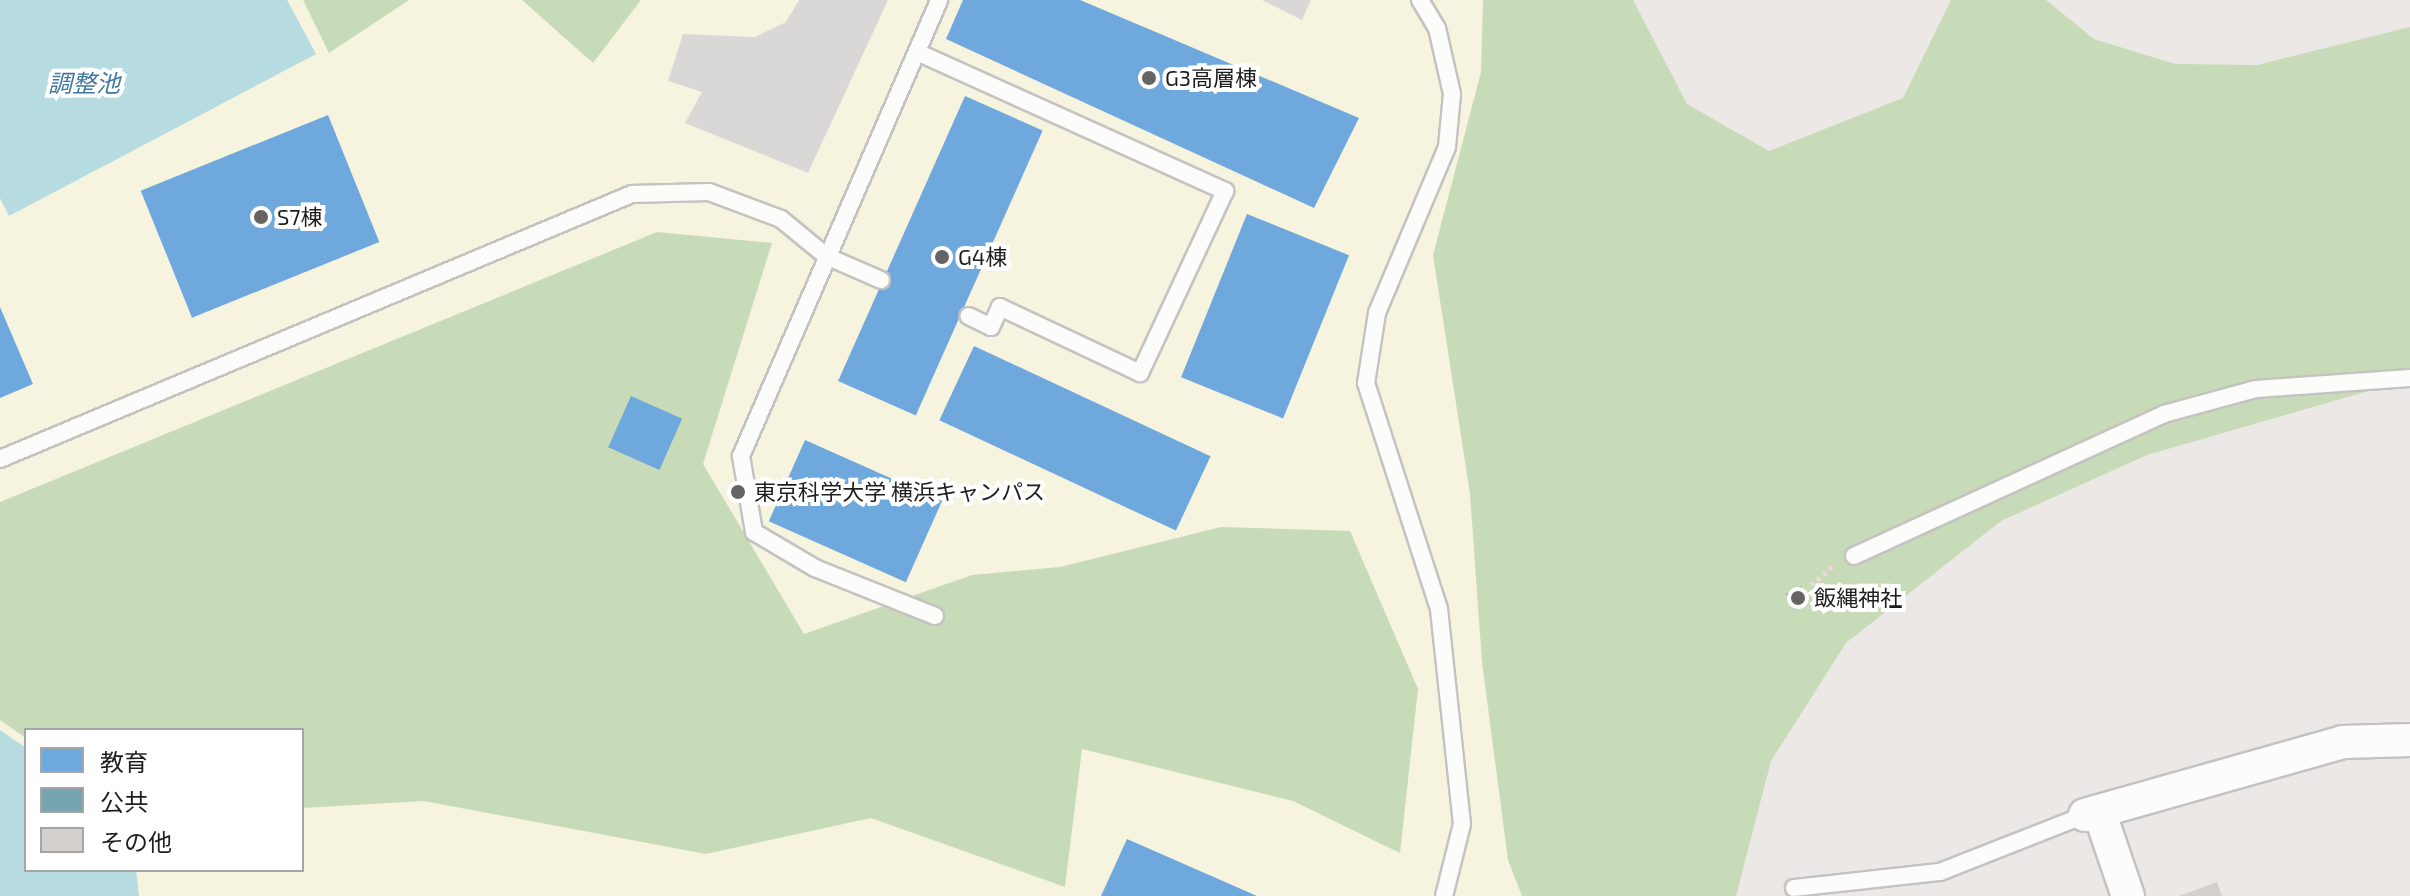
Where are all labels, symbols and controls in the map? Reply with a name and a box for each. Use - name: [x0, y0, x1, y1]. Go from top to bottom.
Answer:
- place label: G3高層棟: [1165, 65, 1257, 91]
- water label: 調整池: [48, 69, 120, 97]
- marker: G3高層棟: [1140, 69, 1158, 87]
- place label: S7棟: [277, 204, 323, 230]
- marker: S7棟: [252, 208, 270, 226]
- place label: G4棟: [958, 244, 1007, 270]
- marker: G4棟: [933, 248, 951, 266]
- place label: 東京科学大学 横浜キャンパス: [754, 479, 1045, 505]
- marker: 東京科学大学 横浜キャンパス: [729, 483, 747, 501]
- place label: 飯縄神社: [1814, 585, 1902, 611]
- marker: 飯縄神社: [1789, 589, 1807, 607]
- legend: [24, 728, 304, 872]
- text: 教育: [100, 747, 148, 776]
- text: 公共: [100, 787, 148, 816]
- text: その他: [100, 827, 172, 856]

